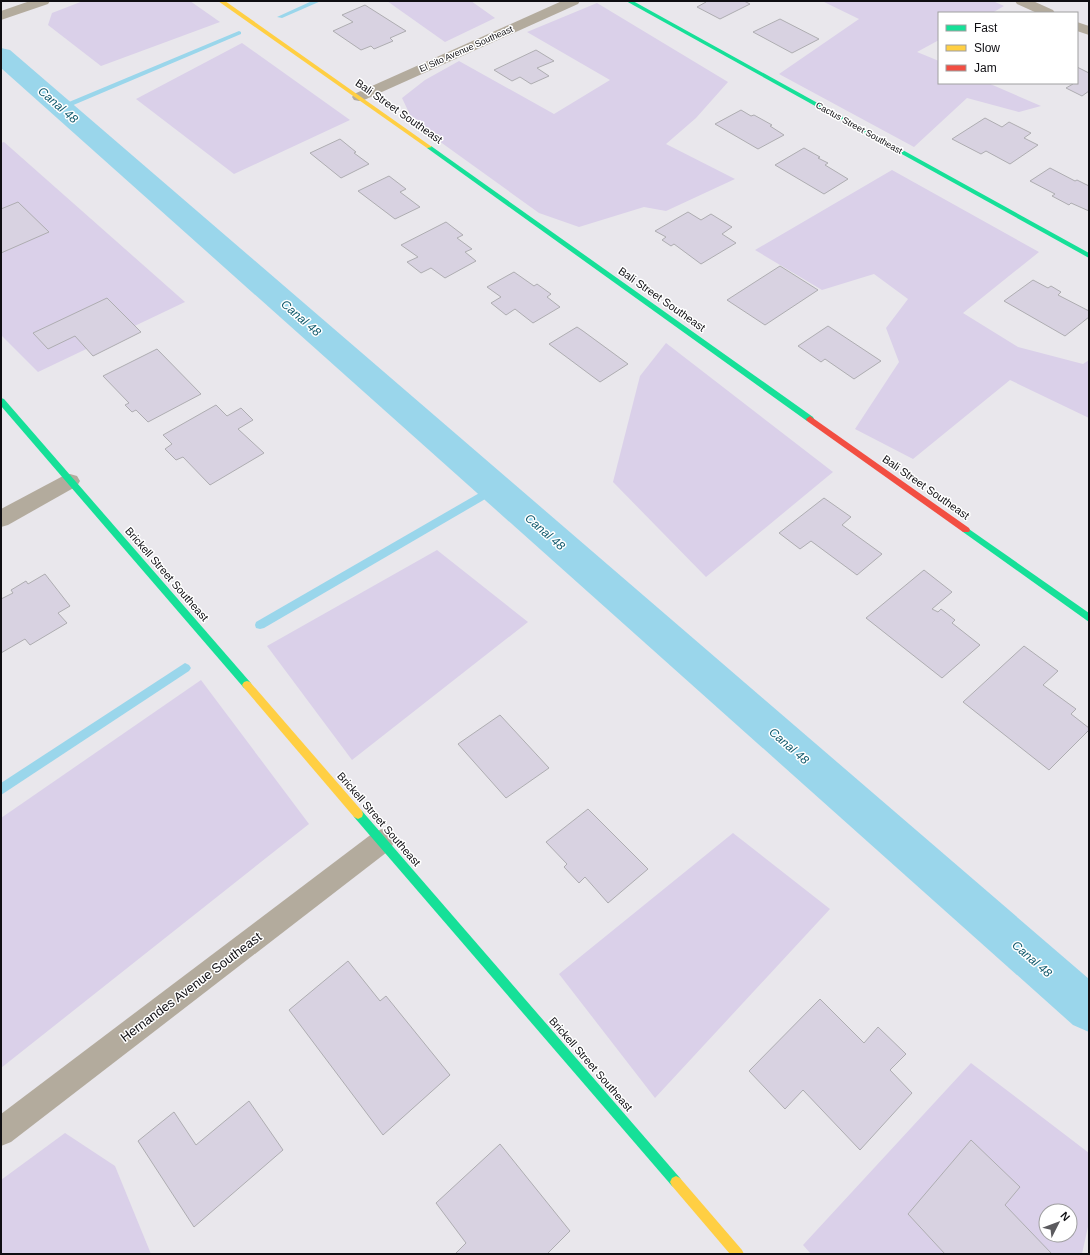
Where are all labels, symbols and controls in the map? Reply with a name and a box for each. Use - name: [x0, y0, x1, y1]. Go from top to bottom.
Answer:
- legend: [938, 12, 1078, 84]
- text: Fast: [974, 21, 998, 35]
- street label: El Sito Avenue Southeast: [418, 24, 515, 74]
- text: Slow: [974, 41, 1000, 55]
- text: Jam: [974, 61, 997, 75]
- street label: Bali Street Southeast: [353, 76, 445, 146]
- water label: Canal 48: [35, 84, 81, 126]
- street label: Cactus Street Southeast: [814, 100, 905, 156]
- street label: Bali Street Southeast: [616, 264, 708, 334]
- water label: Canal 48: [278, 297, 324, 339]
- street label: Bali Street Southeast: [880, 452, 972, 522]
- water label: Canal 48: [522, 511, 568, 553]
- street label: Brickell Street Southeast: [123, 525, 211, 623]
- water label: Canal 48: [766, 725, 812, 767]
- street label: Brickell Street Southeast: [335, 770, 423, 868]
- street label: Hernandes Avenue Southeast: [118, 929, 265, 1045]
- water label: Canal 48: [1009, 938, 1055, 980]
- street label: Brickell Street Southeast: [547, 1015, 635, 1113]
- north arrow: [1038, 1203, 1078, 1243]
- text: N: [1058, 1209, 1073, 1223]

